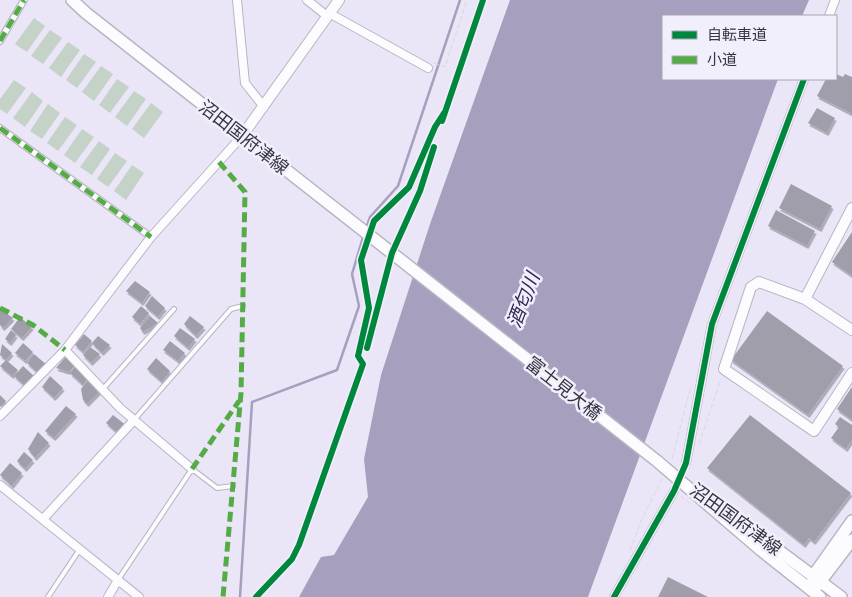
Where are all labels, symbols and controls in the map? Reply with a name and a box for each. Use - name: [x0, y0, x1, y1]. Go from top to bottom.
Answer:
- legend: [662, 15, 837, 80]
- text: 自転車道: [707, 25, 767, 44]
- text: 小道: [707, 50, 737, 69]
- street label: 沼田国府津線: [194, 95, 294, 179]
- water label: 酒匂川: [502, 267, 545, 331]
- street label: 富士見大橋: [521, 351, 607, 425]
- street label: 沼田国府津線: [686, 478, 786, 560]

